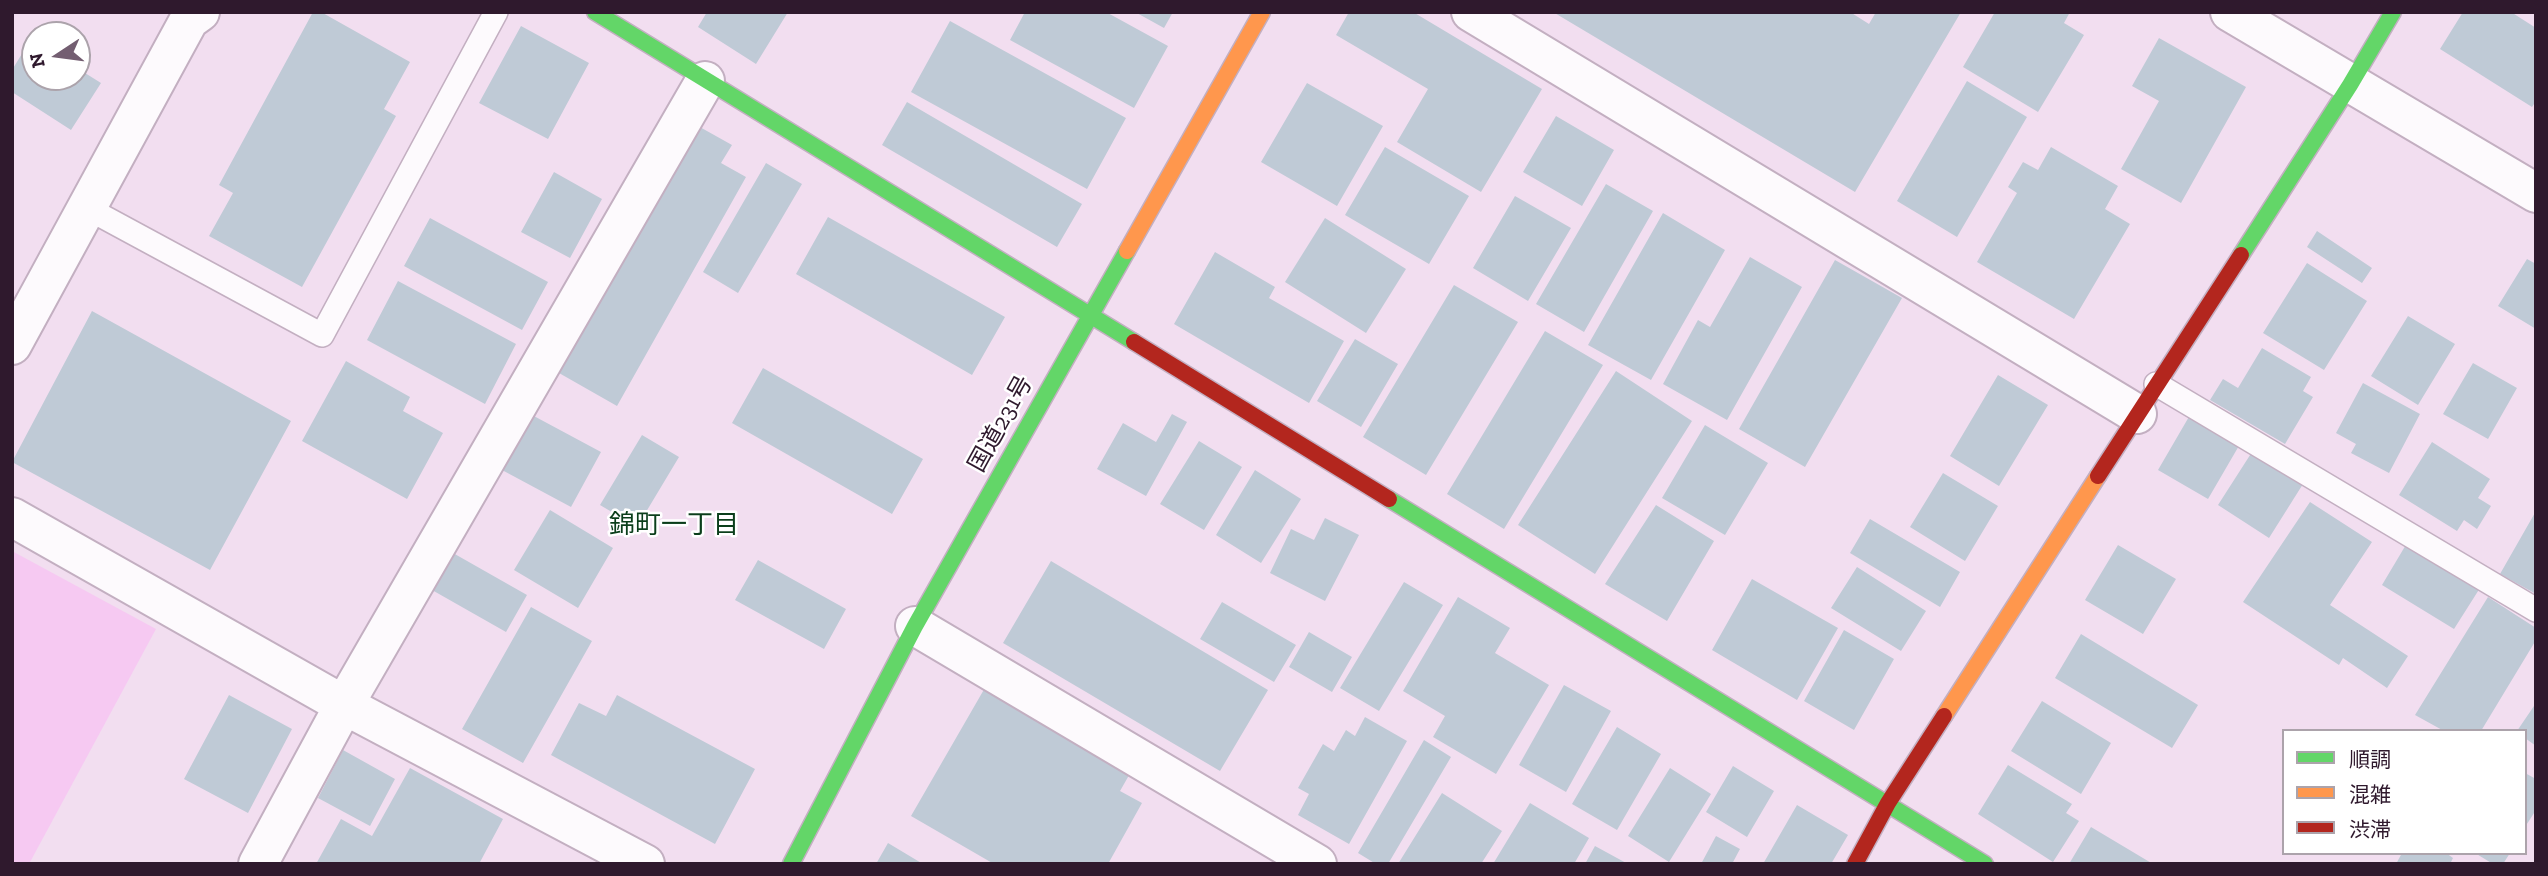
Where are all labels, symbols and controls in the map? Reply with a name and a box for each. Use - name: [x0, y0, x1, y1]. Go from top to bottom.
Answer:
- north arrow: [21, 21, 91, 91]
- text: N: [24, 51, 50, 70]
- street label: 国道231号: [963, 371, 1039, 477]
- district label: 錦町一丁目: [609, 510, 739, 542]
- legend: [2282, 729, 2527, 855]
- text: 順調: [2349, 747, 2391, 772]
- text: 混雑: [2349, 782, 2391, 807]
- text: 渋滞: [2349, 817, 2391, 842]

